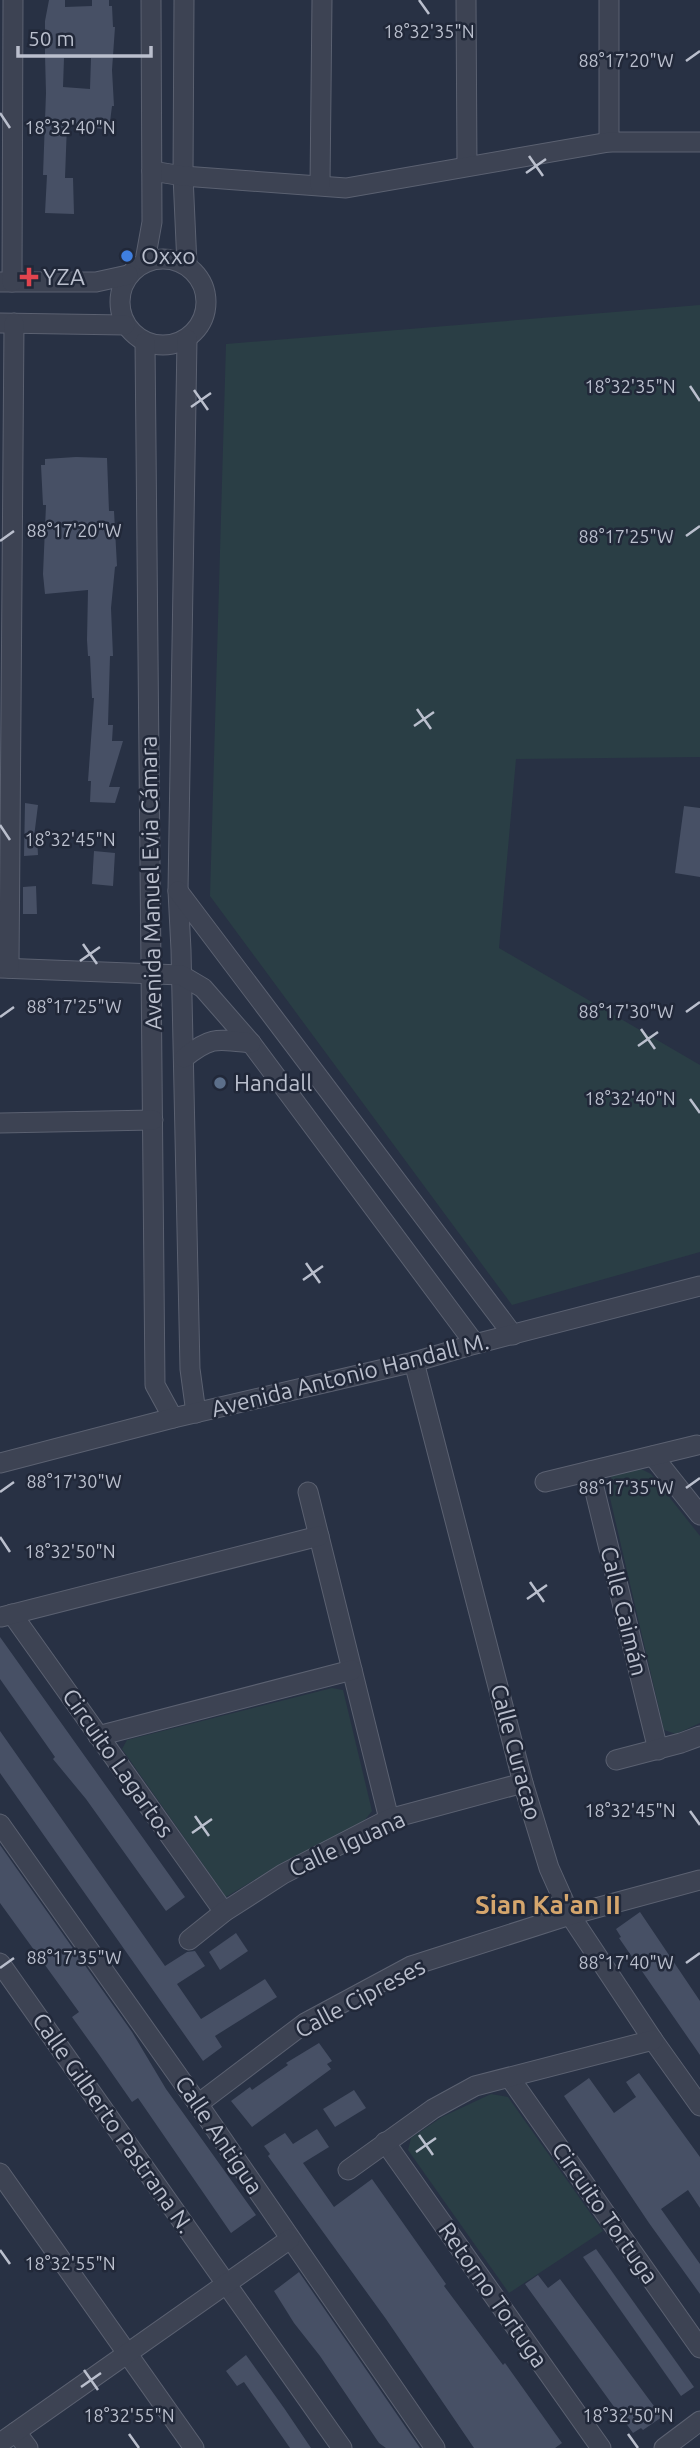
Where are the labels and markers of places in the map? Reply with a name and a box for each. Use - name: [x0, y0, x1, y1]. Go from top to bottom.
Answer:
- place label: Oxxo: [141, 243, 196, 268]
- marker: Oxxo: [119, 248, 135, 264]
- place label: YZA: [43, 264, 85, 289]
- marker: YZA: [21, 269, 37, 285]
- place label: Handall: [234, 1070, 312, 1095]
- marker: Handall: [212, 1075, 228, 1091]

